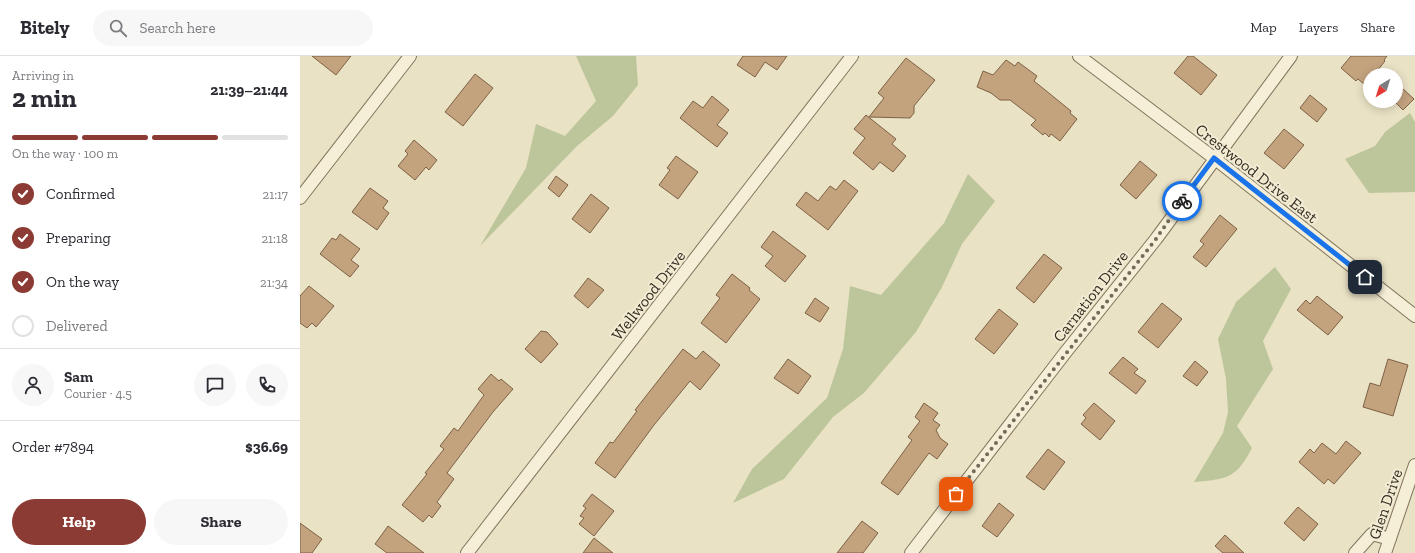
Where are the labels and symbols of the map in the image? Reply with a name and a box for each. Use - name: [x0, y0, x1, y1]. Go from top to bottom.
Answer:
- north arrow: [1363, 68, 1403, 108]
- street label: Crestwood Drive East: [1192, 120, 1322, 227]
- courier: [1162, 181, 1202, 221]
- street label: Wellwood Drive: [607, 247, 689, 344]
- street label: Carnation Drive: [1049, 247, 1132, 346]
- pin: [1348, 260, 1382, 294]
- street label: Glen Drive: [1365, 466, 1406, 542]
- pin: [939, 477, 973, 511]

